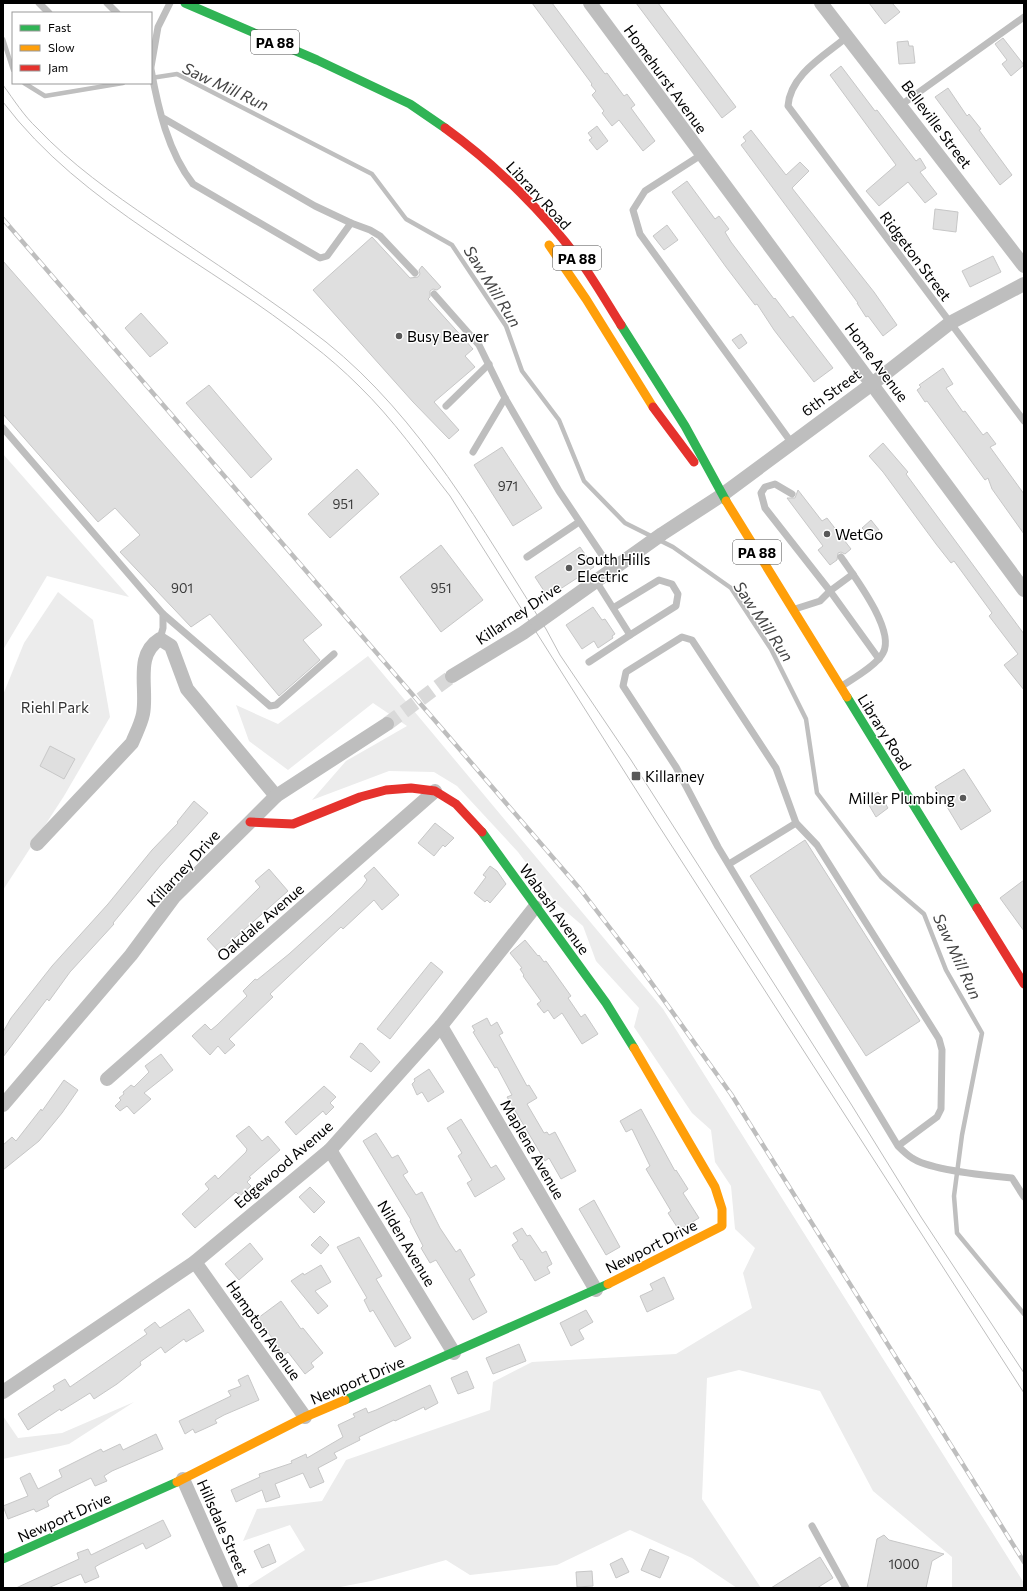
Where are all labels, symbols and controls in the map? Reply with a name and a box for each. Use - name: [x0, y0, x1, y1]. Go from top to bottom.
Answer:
- legend: [12, 12, 152, 84]
- text: Fast: [48, 20, 71, 34]
- street label: Homehurst Avenue: [621, 21, 711, 137]
- road number: PA 88: [251, 30, 299, 54]
- text: Slow: [48, 40, 75, 54]
- water label: Saw Mill Run: [180, 58, 272, 114]
- text: Jam: [48, 60, 68, 75]
- street label: Belleville Street: [898, 77, 976, 171]
- street label: Library Road: [503, 157, 575, 233]
- street label: Ridgeton Street: [877, 208, 955, 304]
- water label: Saw Mill Run: [460, 242, 526, 330]
- road number: PA 88: [553, 246, 601, 270]
- street label: Home Avenue: [841, 319, 913, 405]
- place label: Busy Beaver: [407, 327, 489, 345]
- marker: Busy Beaver: [394, 331, 404, 341]
- street label: 6th Street: [798, 364, 864, 420]
- house number: 971: [498, 478, 518, 494]
- house number: 951: [333, 496, 353, 512]
- place label: WetGo: [835, 525, 883, 543]
- marker: WetGo: [822, 529, 832, 539]
- road number: PA 88: [733, 540, 781, 564]
- place label: South Hills Electric: [577, 550, 650, 585]
- marker: South Hills Electric: [564, 563, 574, 573]
- water label: Saw Mill Run: [730, 577, 798, 665]
- street label: Killarney Drive: [472, 578, 564, 648]
- house number: 901: [171, 580, 193, 596]
- house number: 951: [431, 580, 451, 596]
- street label: Library Road: [854, 690, 916, 774]
- park label: Riehl Park: [21, 698, 89, 716]
- place label: Killarney: [645, 767, 705, 785]
- marker: Killarney: [630, 770, 642, 782]
- place label: Miller Plumbing: [848, 789, 955, 807]
- marker: Miller Plumbing: [958, 793, 968, 803]
- street label: Killarney Drive: [143, 826, 223, 910]
- street label: Wabash Avenue: [516, 860, 594, 958]
- street label: Oakdale Avenue: [213, 879, 307, 965]
- water label: Saw Mill Run: [930, 910, 986, 1002]
- street label: Maplene Avenue: [497, 1096, 569, 1202]
- street label: Edgewood Avenue: [230, 1116, 336, 1212]
- street label: Nilden Avenue: [374, 1197, 440, 1289]
- street label: Newport Drive: [602, 1215, 700, 1277]
- street label: Hampton Avenue: [223, 1277, 305, 1383]
- street label: Newport Drive: [307, 1352, 407, 1408]
- street label: Hillsdale Street: [194, 1476, 252, 1578]
- street label: Newport Drive: [15, 1488, 113, 1546]
- house number: 1000: [888, 1556, 920, 1572]

